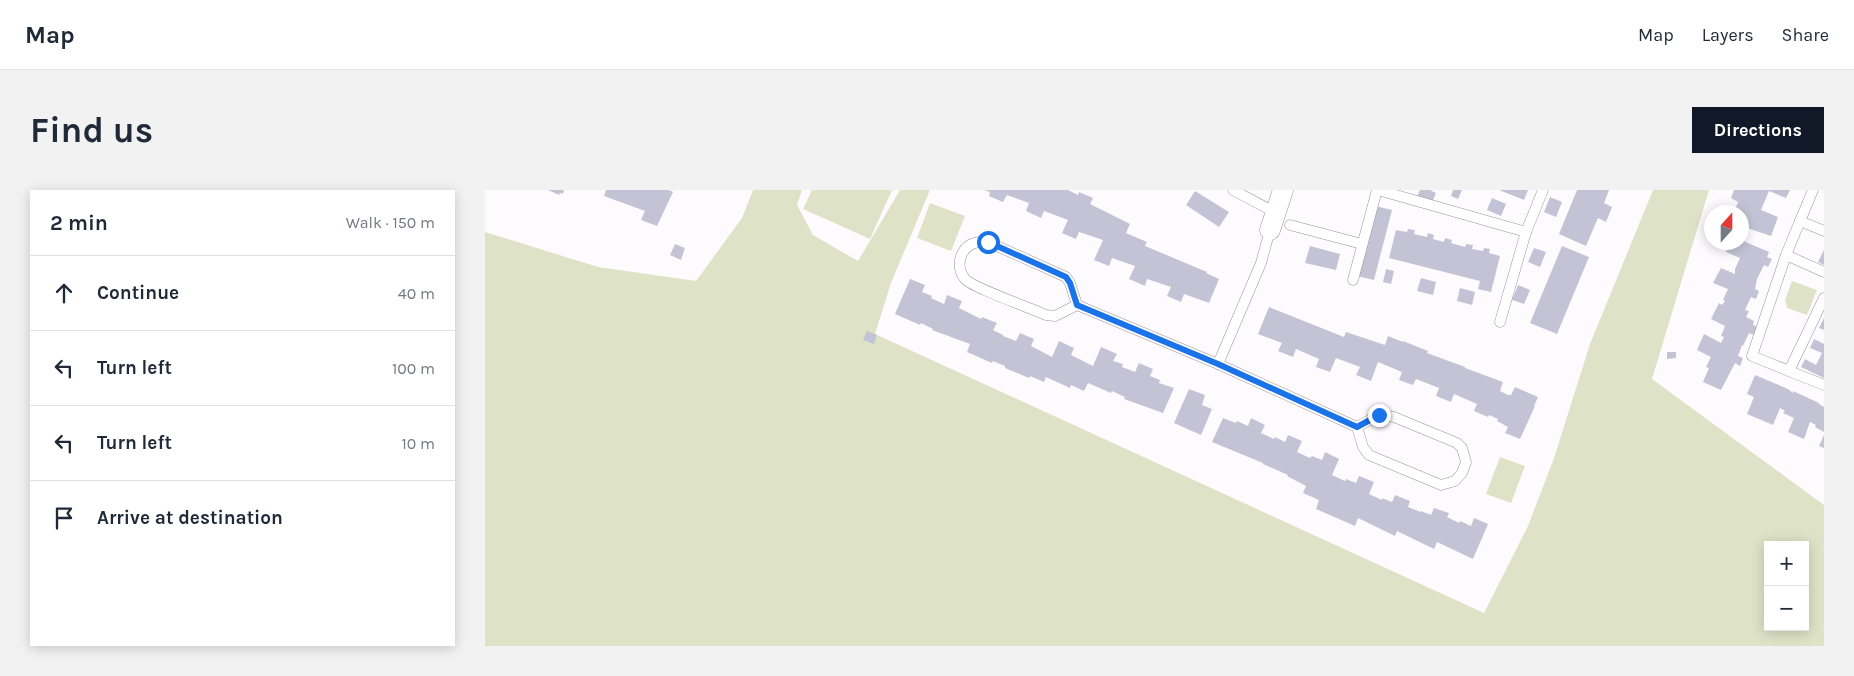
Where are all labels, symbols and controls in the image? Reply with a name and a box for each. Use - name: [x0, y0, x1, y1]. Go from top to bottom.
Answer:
- text: Map: [25, 21, 75, 49]
- text: Map: [1638, 24, 1674, 46]
- text: Layers: [1702, 24, 1754, 46]
- text: Share: [1782, 24, 1829, 46]
- button: Directions: [1692, 107, 1824, 153]
- text: Find us: [30, 110, 153, 151]
- north arrow: [1704, 205, 1749, 250]
- text: 2 min: [50, 211, 108, 235]
- text: Walk · 150 m: [346, 213, 435, 232]
- route start: [977, 231, 1000, 254]
- icon: ahead: [50, 279, 78, 307]
- text: Continue: [97, 282, 179, 304]
- text: 40 m: [398, 284, 435, 303]
- icon: left: [50, 354, 78, 382]
- text: Turn left: [97, 357, 172, 379]
- text: 100 m: [392, 359, 435, 378]
- route end: [1368, 404, 1391, 427]
- icon: left: [50, 429, 78, 457]
- text: Turn left: [97, 432, 172, 454]
- text: 10 m: [401, 434, 435, 453]
- icon: arrive: [50, 504, 78, 532]
- text: Arrive at destination: [97, 507, 283, 529]
- map controls: [1764, 541, 1809, 631]
- button: +: [1764, 541, 1809, 586]
- button: −: [1764, 586, 1809, 631]

